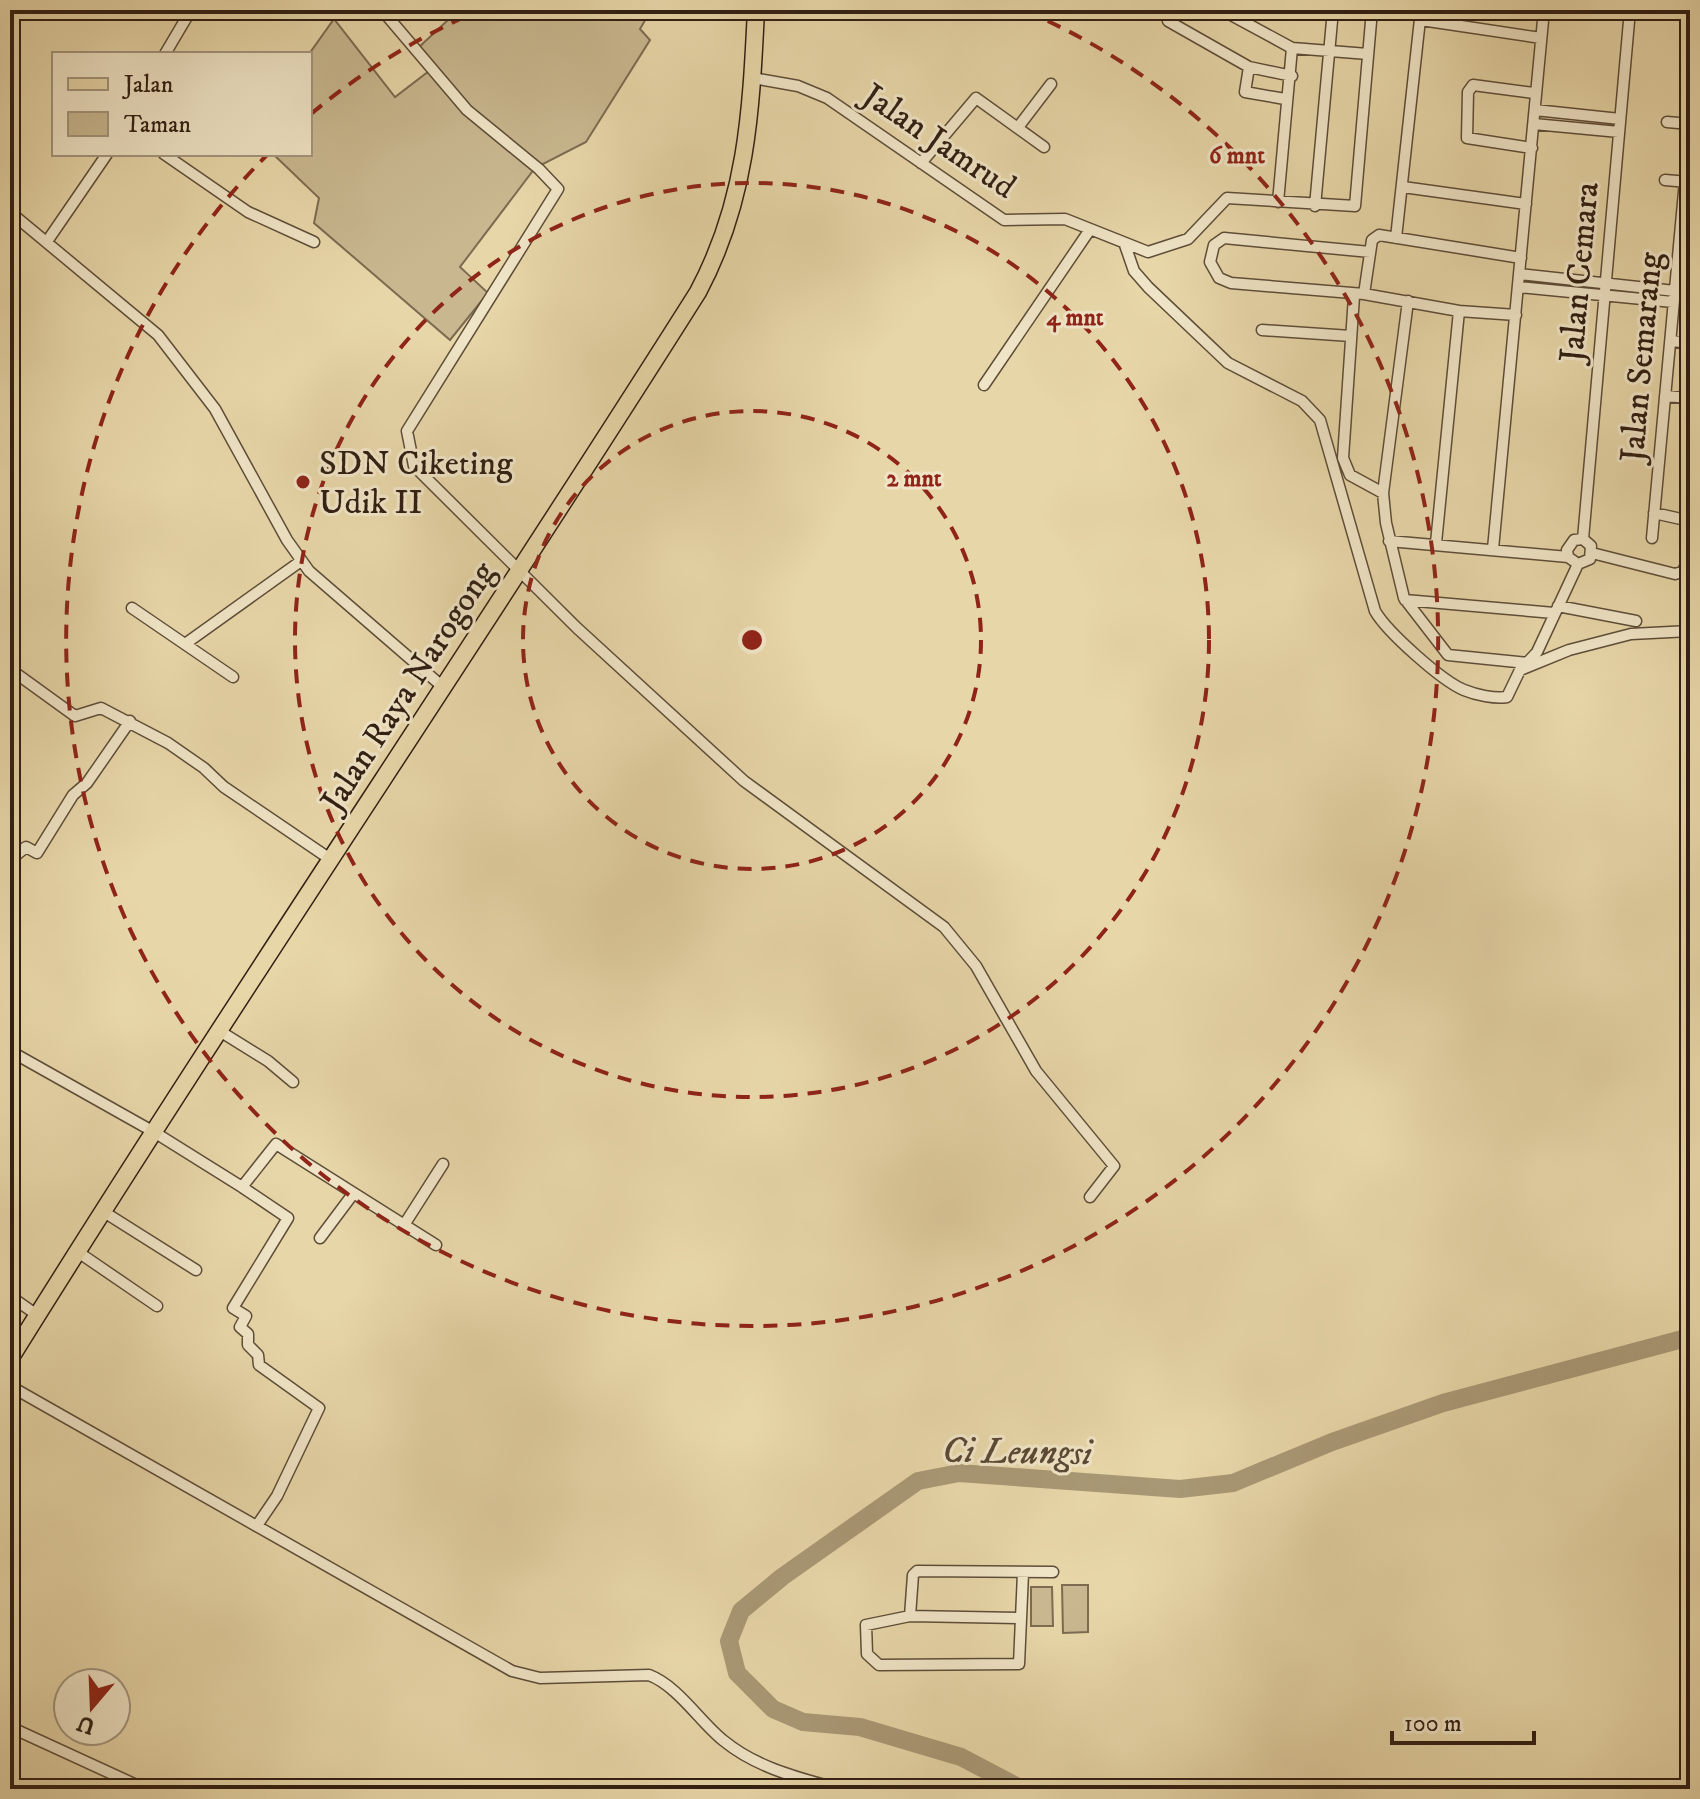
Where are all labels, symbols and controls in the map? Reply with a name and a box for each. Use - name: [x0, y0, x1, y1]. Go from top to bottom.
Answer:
- legend: [52, 52, 312, 156]
- text: Jalan: [122, 70, 174, 100]
- street label: Jalan Jamrud: [852, 73, 1024, 208]
- text: Taman: [124, 110, 191, 140]
- text: 6 mnt: [1209, 141, 1265, 171]
- street label: Jalan Cemara: [1551, 180, 1609, 367]
- street label: Jalan Semarang: [1612, 250, 1672, 467]
- text: 4 mnt: [1046, 303, 1104, 333]
- place label: SDN Ciketing Udik II: [319, 443, 513, 524]
- text: 2 mnt: [886, 464, 942, 494]
- marker: SDN Ciketing Udik II: [294, 473, 312, 491]
- street label: Jalan Raya Narogong: [310, 554, 505, 823]
- centre of rings: [738, 626, 766, 654]
- water label: Ci Leungsi: [941, 1429, 1095, 1476]
- north arrow: [52, 1667, 132, 1747]
- scale bar: [1392, 1695, 1534, 1745]
- text: U: [74, 1709, 98, 1740]
- text: 100 m: [1404, 1709, 1462, 1739]

